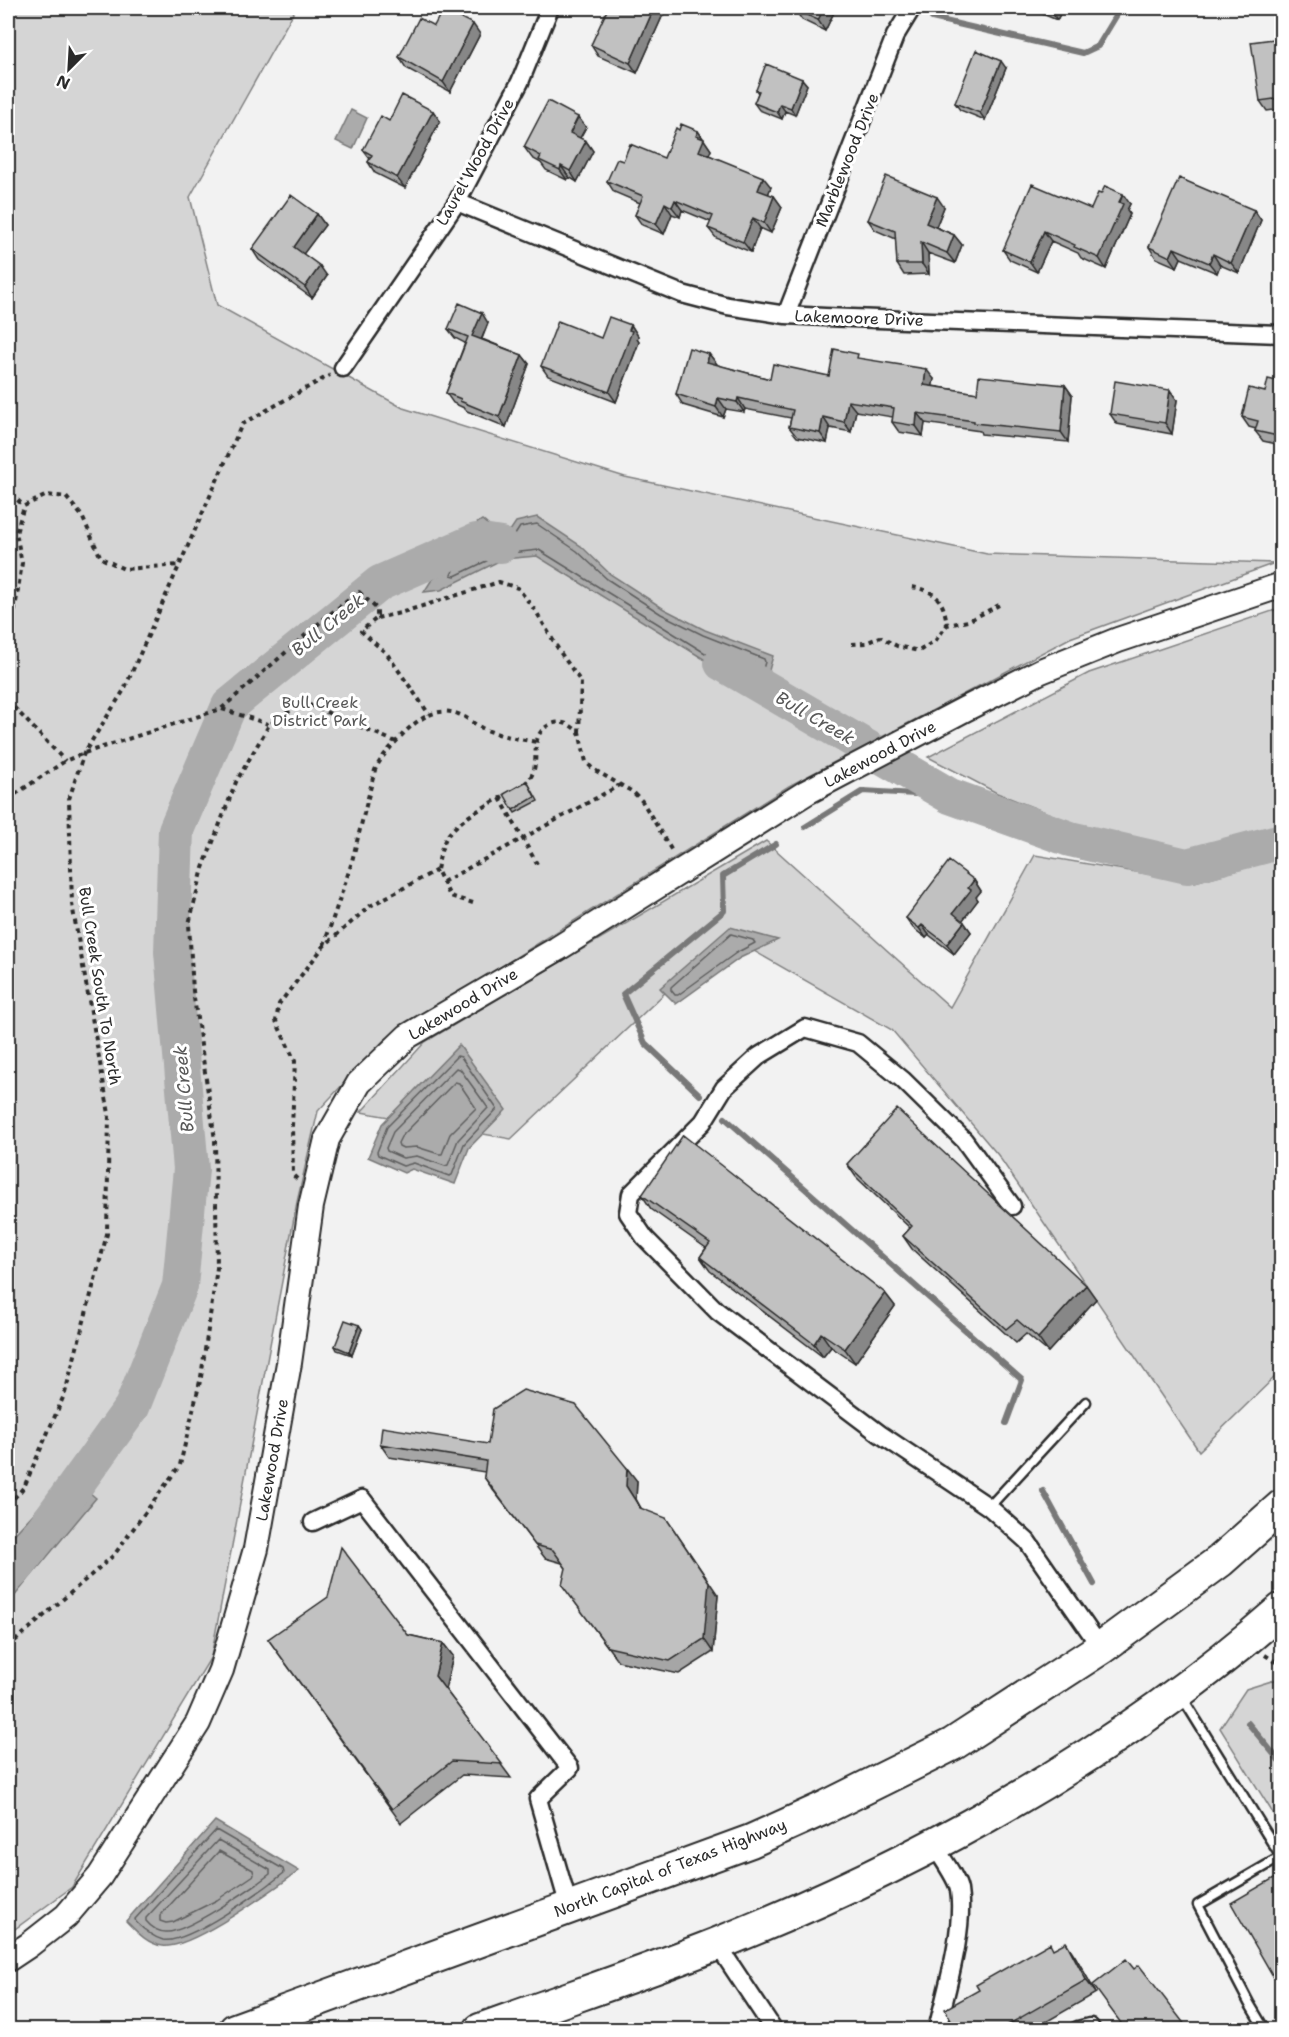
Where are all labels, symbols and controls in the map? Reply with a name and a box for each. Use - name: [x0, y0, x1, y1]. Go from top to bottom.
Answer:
- north arrow: [39, 39, 99, 99]
- text: N: [53, 70, 73, 94]
- street label: Marblewood Drive: [810, 90, 884, 230]
- street label: Laurel Wood Drive: [431, 95, 519, 229]
- street label: Lakemoore Drive: [794, 305, 924, 331]
- water label: Bull Creek: [286, 588, 370, 662]
- water label: Bull Creek: [771, 686, 859, 751]
- park label: Bull Creek District Park: [273, 692, 367, 731]
- street label: Lakewood Drive: [820, 716, 940, 792]
- street label: Bull Creek South To North: [74, 885, 126, 1087]
- street label: Lakewood Drive: [404, 963, 522, 1045]
- water label: Bull Creek: [168, 1044, 200, 1134]
- street label: Lakewood Drive: [251, 1397, 293, 1523]
- street label: North Capital of Texas Highway: [551, 1814, 789, 1922]

